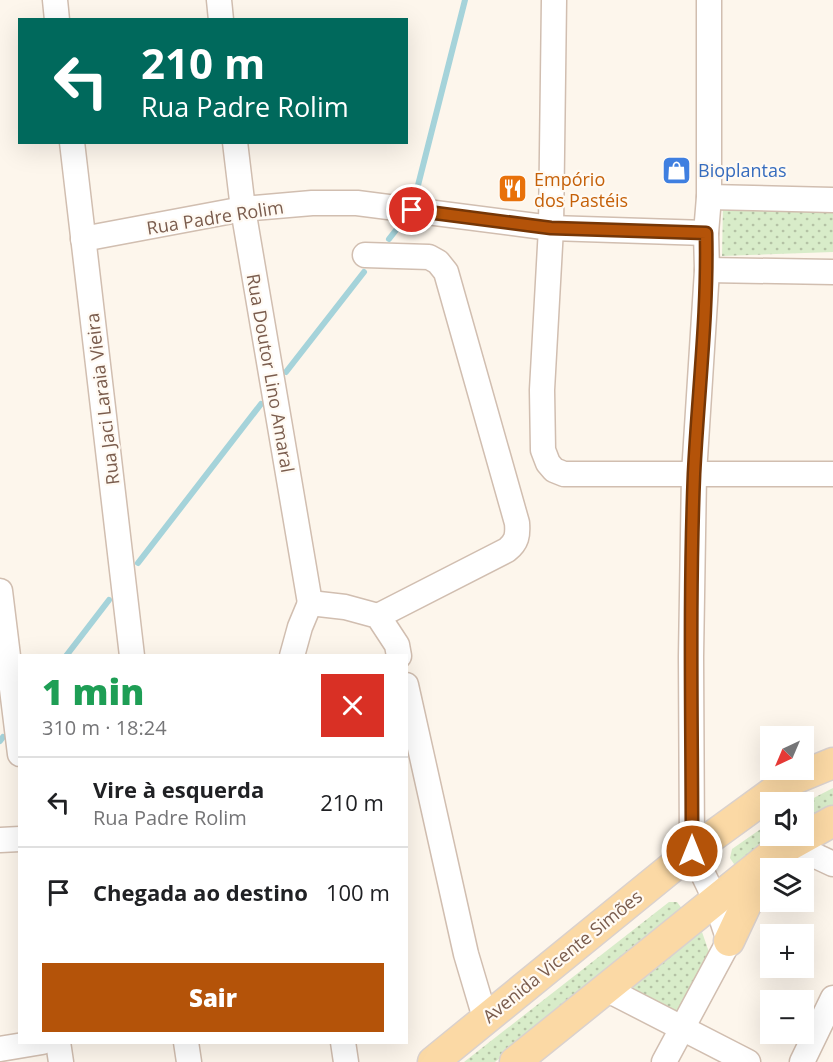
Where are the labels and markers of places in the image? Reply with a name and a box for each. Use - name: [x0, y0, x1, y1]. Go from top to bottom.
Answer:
- shop icon: Bioplantas: [661, 154, 693, 186]
- place label: Bioplantas: [698, 158, 787, 182]
- place label: Empório dos Pastéis: [534, 167, 628, 212]
- restaurant icon: Empório dos Pastéis: [497, 173, 529, 205]
- pin: [386, 184, 437, 235]

